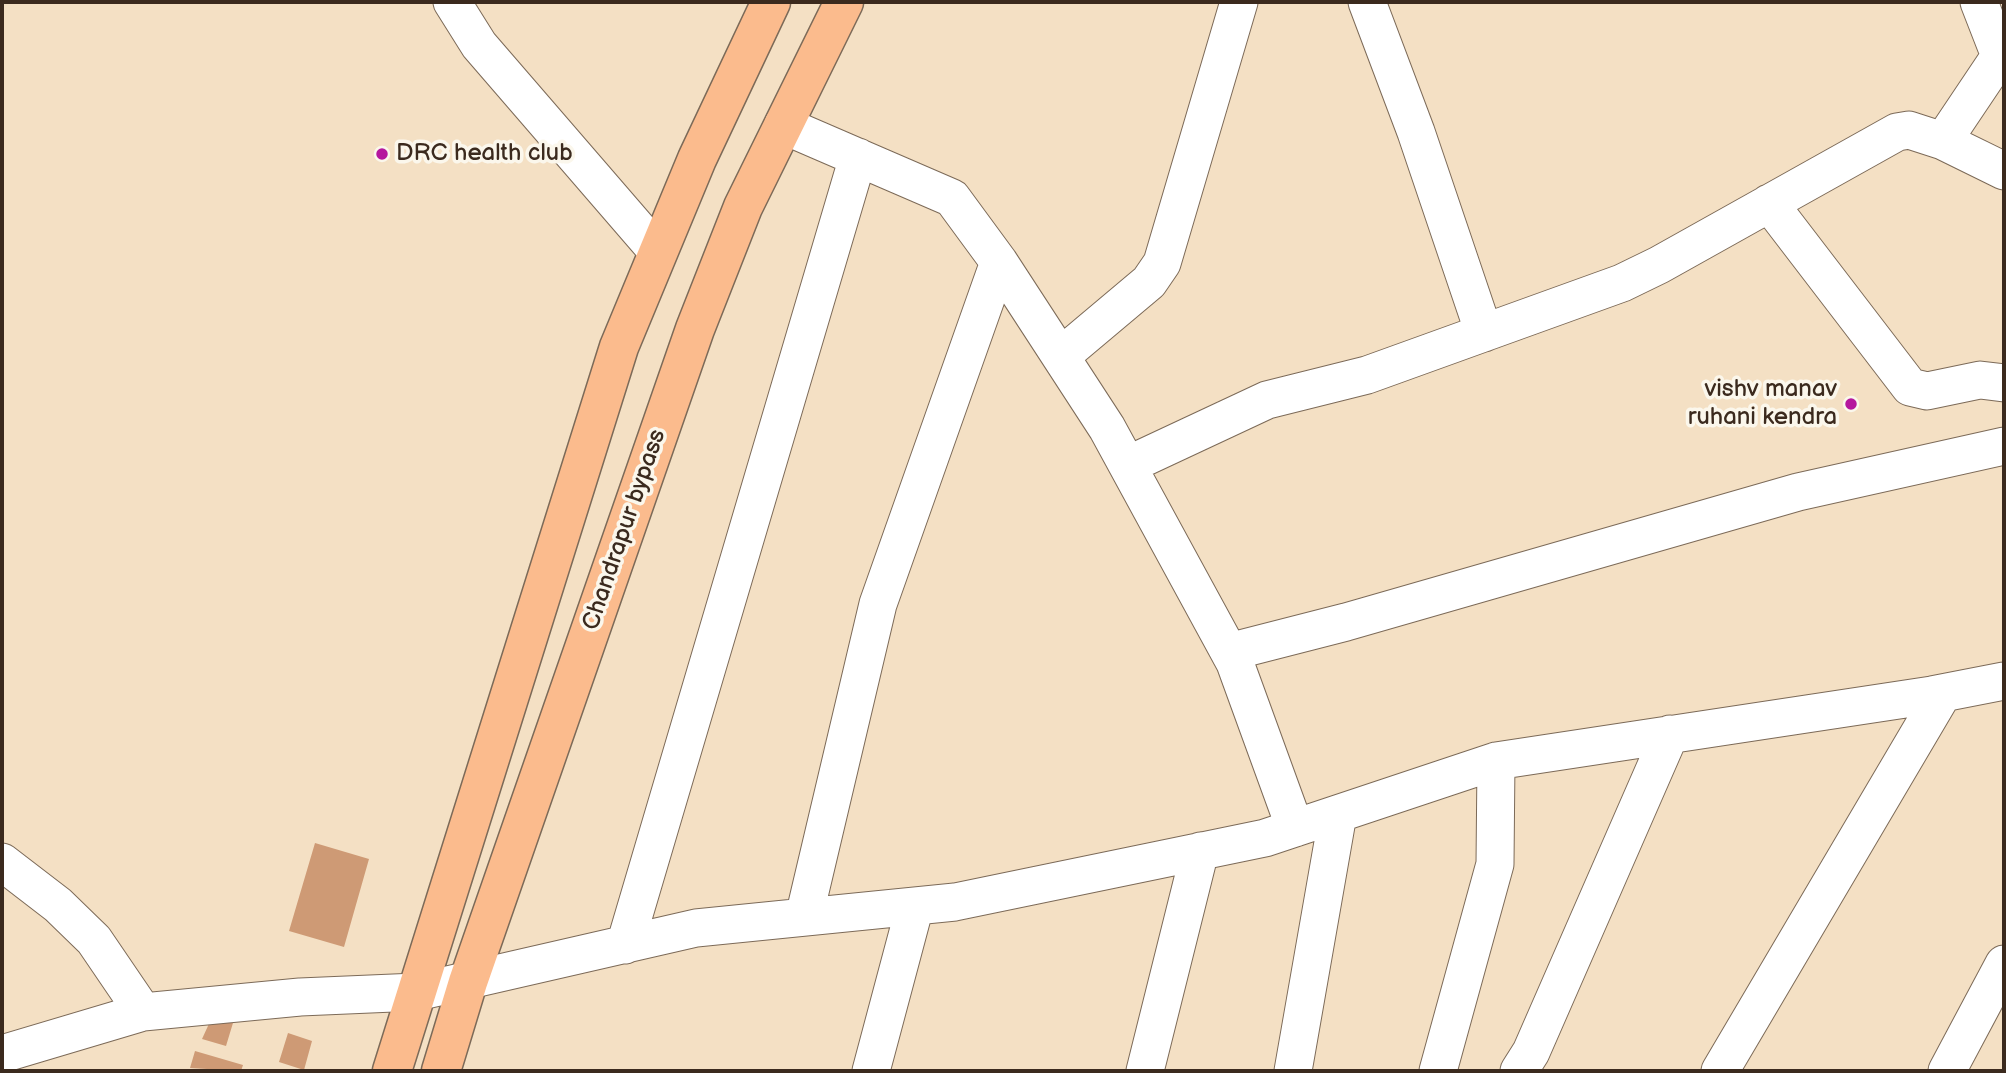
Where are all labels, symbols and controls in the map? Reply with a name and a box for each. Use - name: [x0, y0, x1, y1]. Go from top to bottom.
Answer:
- place label: DRC health club: [396, 140, 573, 168]
- marker: DRC health club: [374, 146, 390, 162]
- place label: vishv manav ruhani kendra: [1688, 376, 1837, 432]
- marker: vishv manav ruhani kendra: [1843, 396, 1859, 412]
- street label: Chandrapur bypass: [577, 426, 673, 634]

